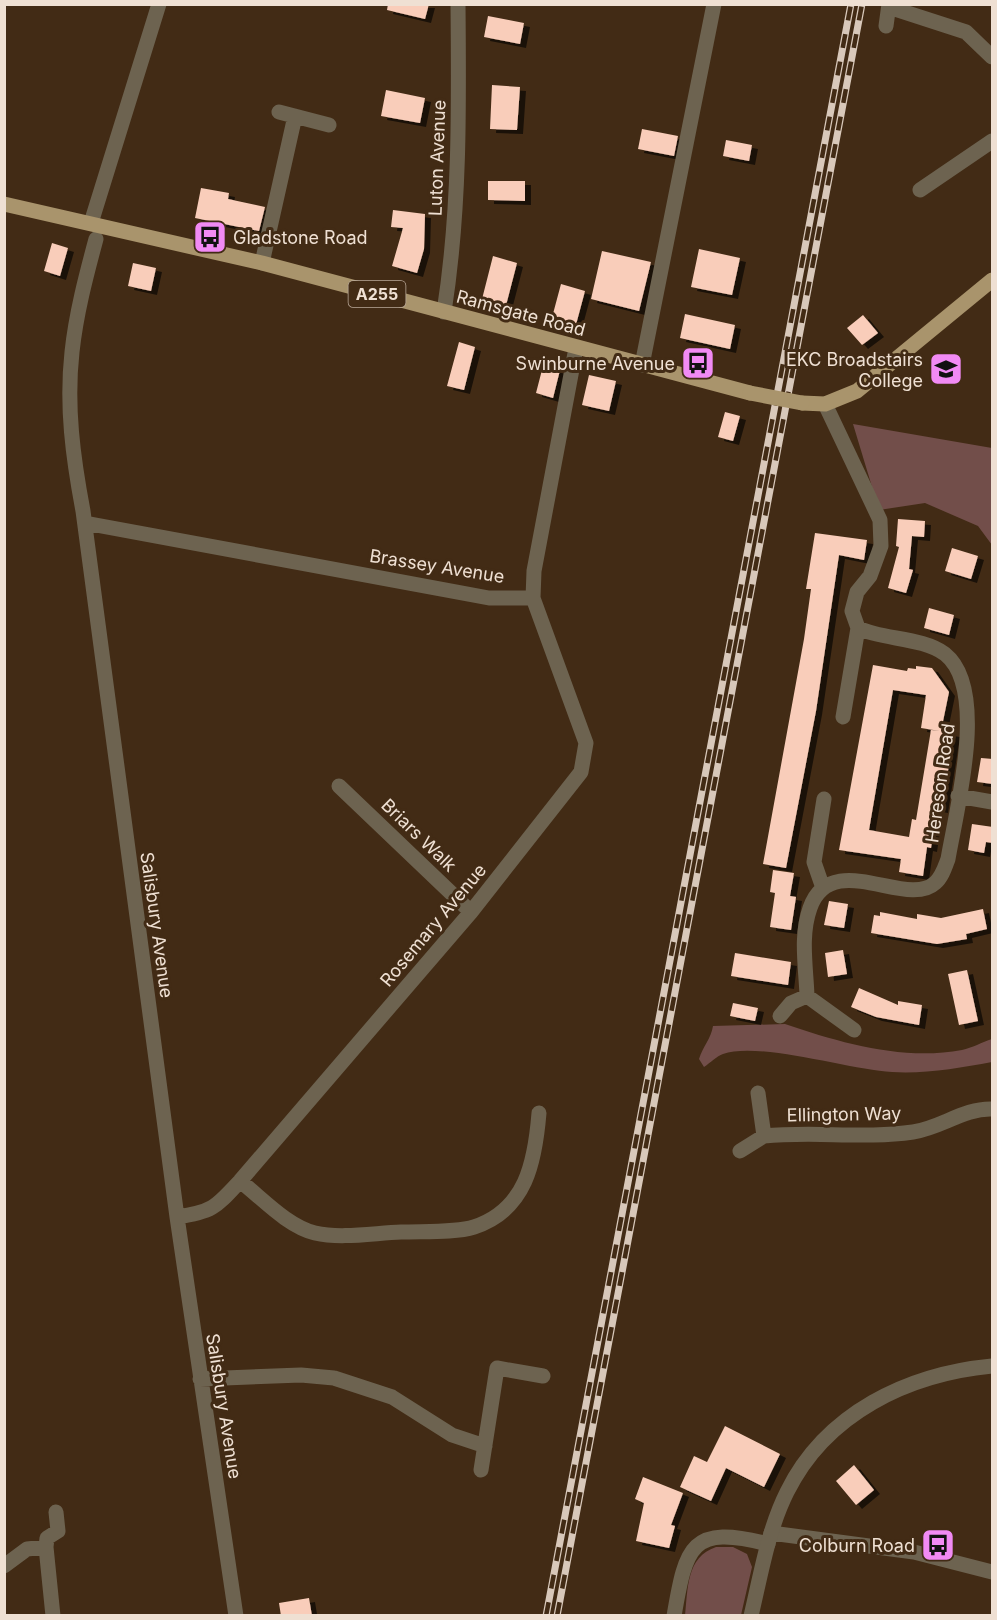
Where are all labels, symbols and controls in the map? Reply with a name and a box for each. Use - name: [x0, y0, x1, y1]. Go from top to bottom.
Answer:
- street label: Luton Avenue: [424, 100, 450, 216]
- bus stop icon: Gladstone Road: [192, 219, 228, 255]
- place label: Gladstone Road: [233, 227, 368, 248]
- road number: A255: [348, 281, 406, 307]
- street label: Ramsgate Road: [454, 286, 588, 340]
- bus stop icon: Swinburne Avenue: [680, 345, 716, 381]
- place label: EKC Broadstairs College: [786, 349, 923, 391]
- school or university icon: EKC Broadstairs College: [928, 351, 964, 387]
- place label: Swinburne Avenue: [516, 353, 675, 374]
- street label: Brassey Avenue: [368, 545, 506, 587]
- street label: Hereson Road: [921, 722, 959, 844]
- street label: Briars Walk: [377, 794, 461, 876]
- street label: Salisbury Avenue: [136, 851, 178, 999]
- street label: Rosemary Avenue: [376, 859, 490, 991]
- street label: Ellington Way: [787, 1103, 901, 1125]
- street label: Salisbury Avenue: [202, 1332, 246, 1480]
- bus stop icon: Colburn Road: [920, 1527, 956, 1563]
- place label: Colburn Road: [799, 1535, 915, 1556]

